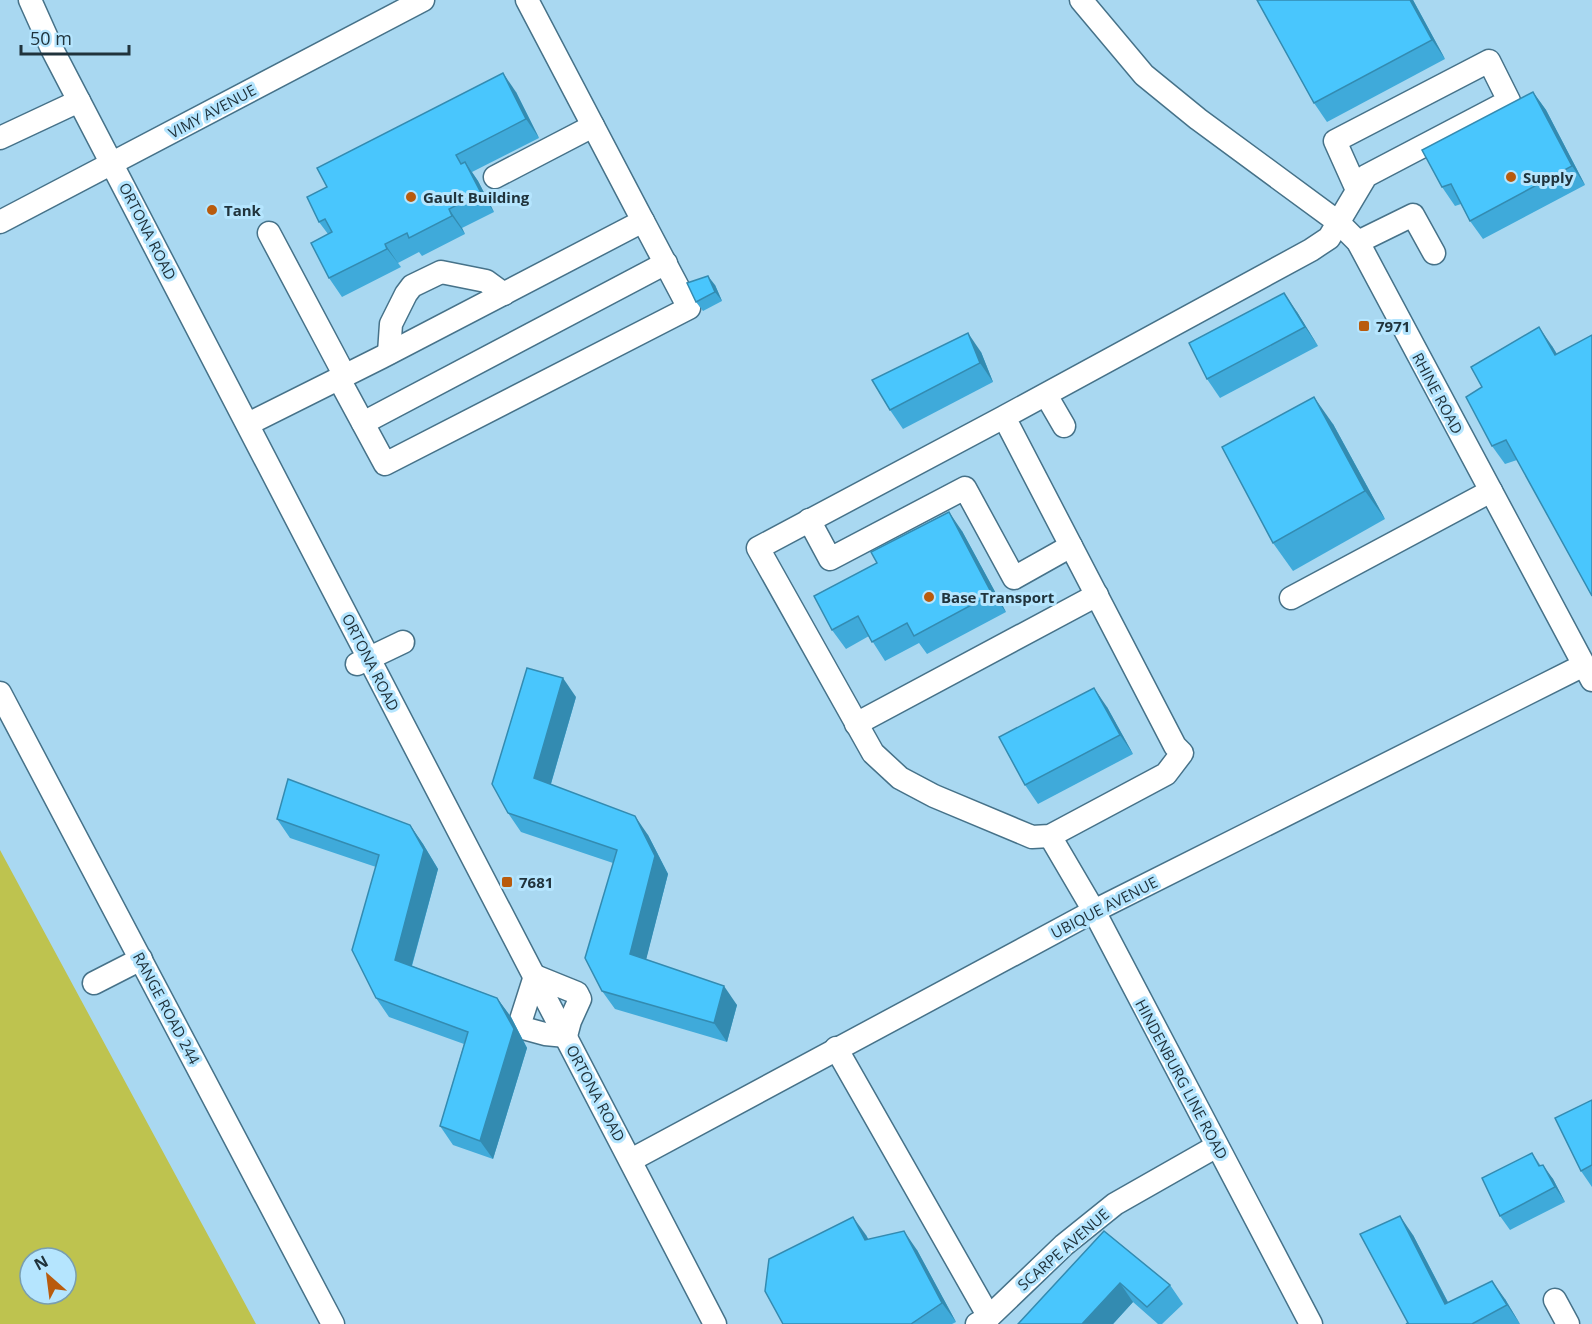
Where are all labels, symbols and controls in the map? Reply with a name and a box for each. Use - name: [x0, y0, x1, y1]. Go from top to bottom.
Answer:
- scale bar: [21, 18, 129, 56]
- text: 50 m: [30, 26, 72, 50]
- street label: VIMY AVENUE: [165, 80, 259, 142]
- place label: Supply: [1523, 167, 1574, 187]
- marker: Supply: [1504, 170, 1518, 184]
- street label: ORTONA ROAD: [115, 179, 181, 283]
- place label: Gault Building: [423, 187, 530, 207]
- marker: Gault Building: [404, 190, 418, 204]
- place label: Tank: [224, 200, 262, 220]
- marker: Tank: [205, 203, 219, 217]
- place label: 7971: [1376, 316, 1410, 336]
- marker: 7971: [1357, 319, 1371, 333]
- street label: RHINE ROAD: [1408, 349, 1468, 437]
- place label: Base Transport: [941, 587, 1055, 607]
- marker: Base Transport: [922, 590, 936, 604]
- street label: ORTONA ROAD: [338, 610, 404, 714]
- place label: 7681: [519, 872, 553, 892]
- street label: UBIQUE AVENUE: [1047, 872, 1161, 942]
- marker: 7681: [500, 875, 514, 889]
- street label: RANGE ROAD 244: [129, 949, 205, 1068]
- street label: HINDENBURG LINE ROAD: [1131, 995, 1233, 1163]
- street label: ORTONA ROAD: [562, 1041, 630, 1145]
- street label: SCARPE AVENUE: [1013, 1204, 1113, 1294]
- north arrow: [18, 1246, 78, 1306]
- text: N: [30, 1250, 52, 1276]

